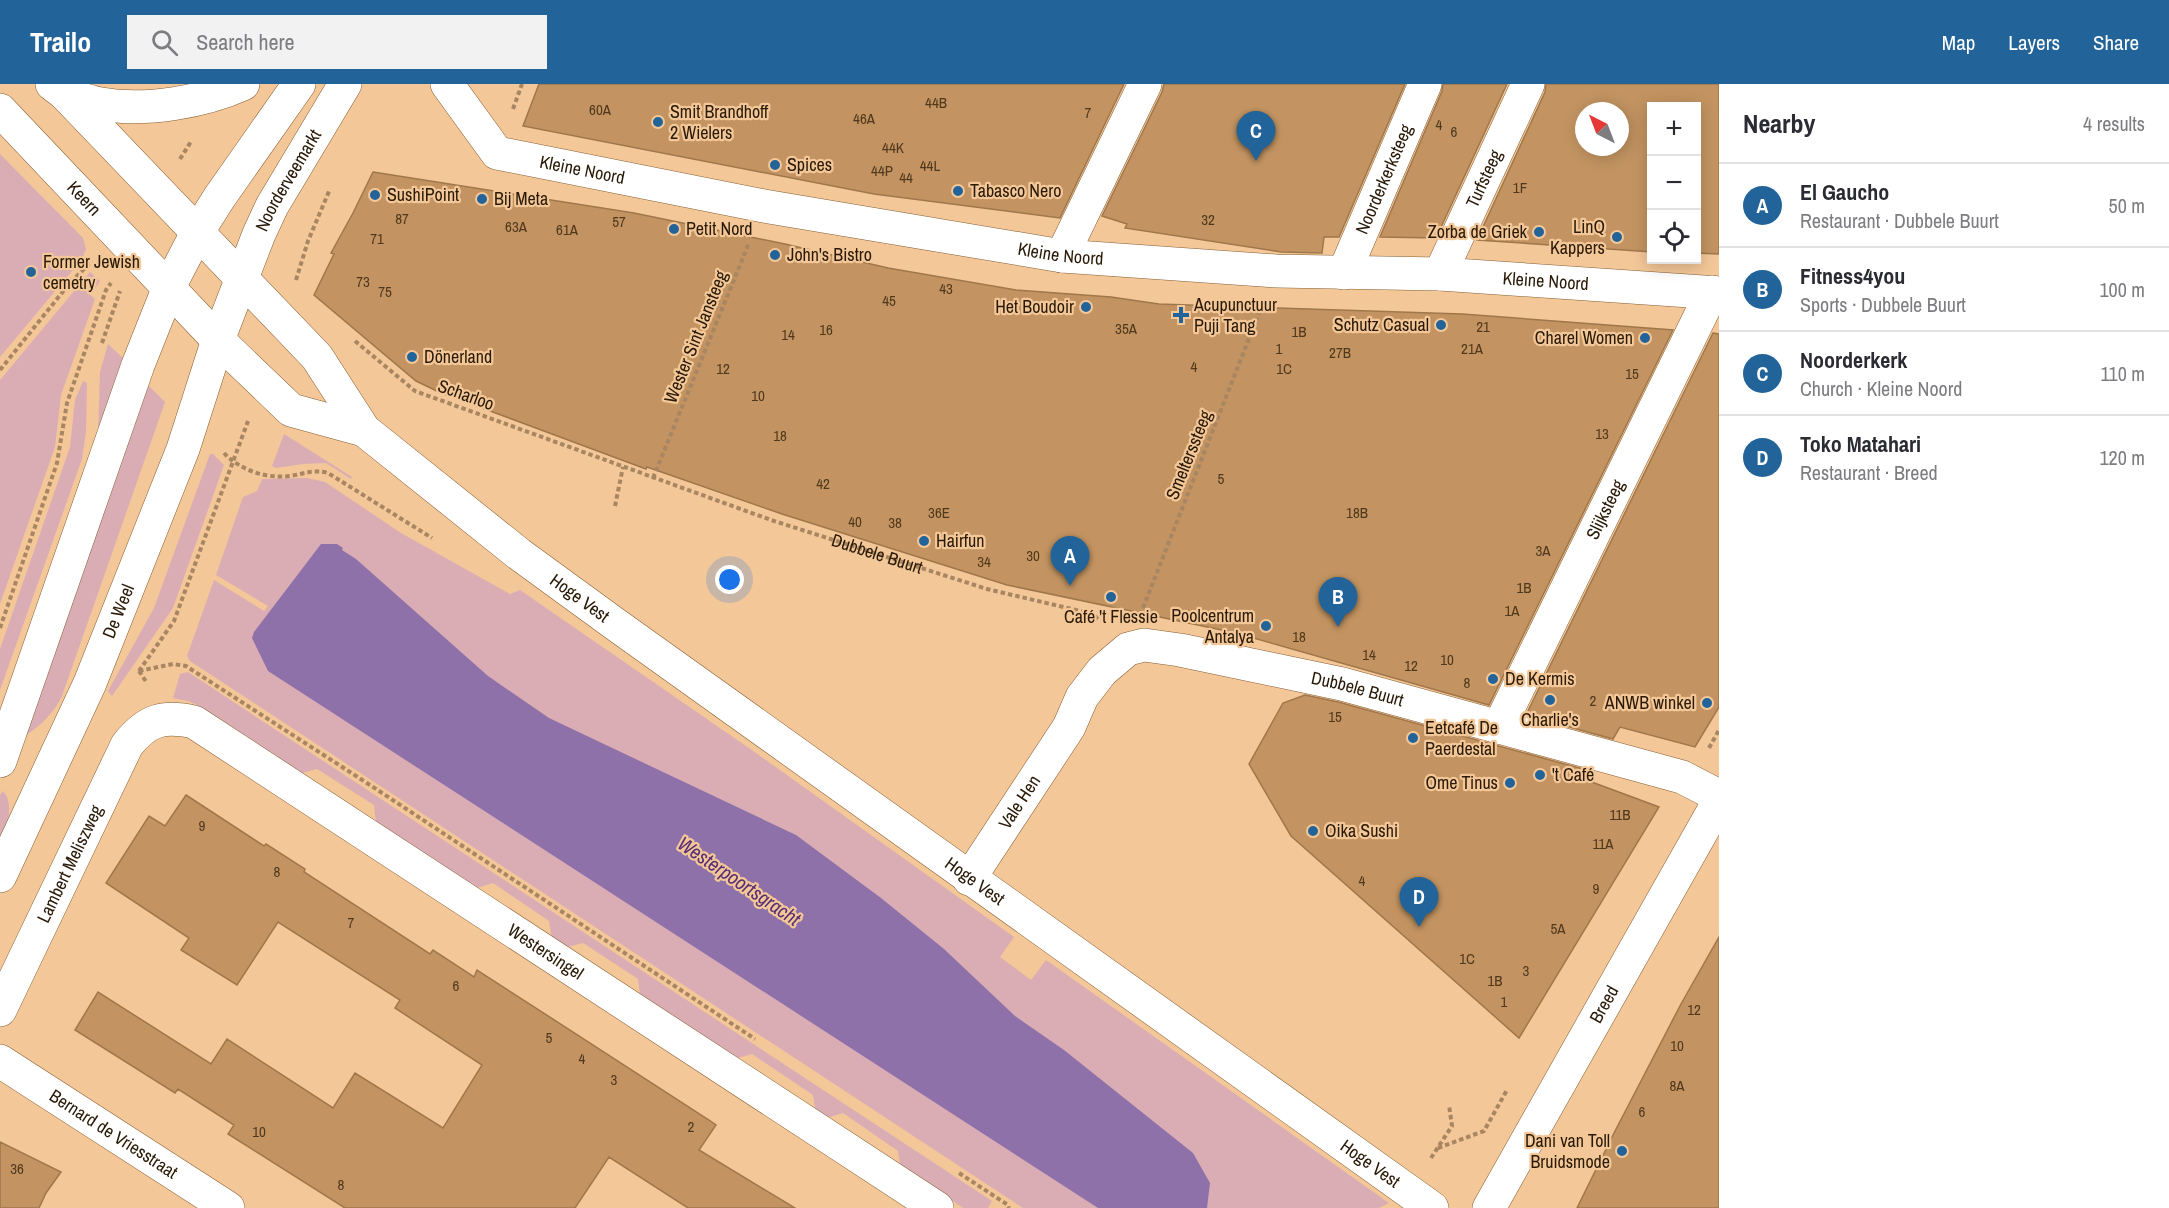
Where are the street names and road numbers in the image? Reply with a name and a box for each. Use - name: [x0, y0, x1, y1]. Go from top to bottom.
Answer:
- street label: Noorderkerksteeg: [1349, 119, 1419, 238]
- street label: Noorderveemarkt: [249, 124, 327, 235]
- street label: Turfsteeg: [1459, 145, 1508, 212]
- street label: Kleine Noord: [537, 149, 627, 190]
- street label: Keern: [62, 175, 107, 221]
- street label: Kleine Noord: [1016, 236, 1104, 271]
- street label: Kleine Noord: [1502, 265, 1590, 296]
- street label: Wester Sint Jansteeg: [658, 266, 734, 407]
- street label: Scharloo: [435, 373, 498, 416]
- street label: Smelterssteeg: [1159, 406, 1218, 503]
- street label: Slijksteeg: [1580, 474, 1631, 544]
- street label: Dubbele Buurt: [828, 527, 926, 580]
- street label: Hoge Vest: [545, 568, 615, 628]
- street label: De Weel: [96, 580, 140, 642]
- street label: Dubbele Buurt: [1309, 665, 1407, 712]
- street label: Vale Hen: [992, 770, 1046, 834]
- street label: Lambert Meliszweg: [31, 800, 109, 927]
- street label: Hoge Vest: [940, 851, 1010, 911]
- street label: Westersingel: [503, 917, 589, 985]
- street label: Breed: [1583, 981, 1624, 1027]
- street label: Bernard de Vriesstraat: [45, 1083, 183, 1184]
- street label: Hoge Vest: [1335, 1133, 1405, 1193]

